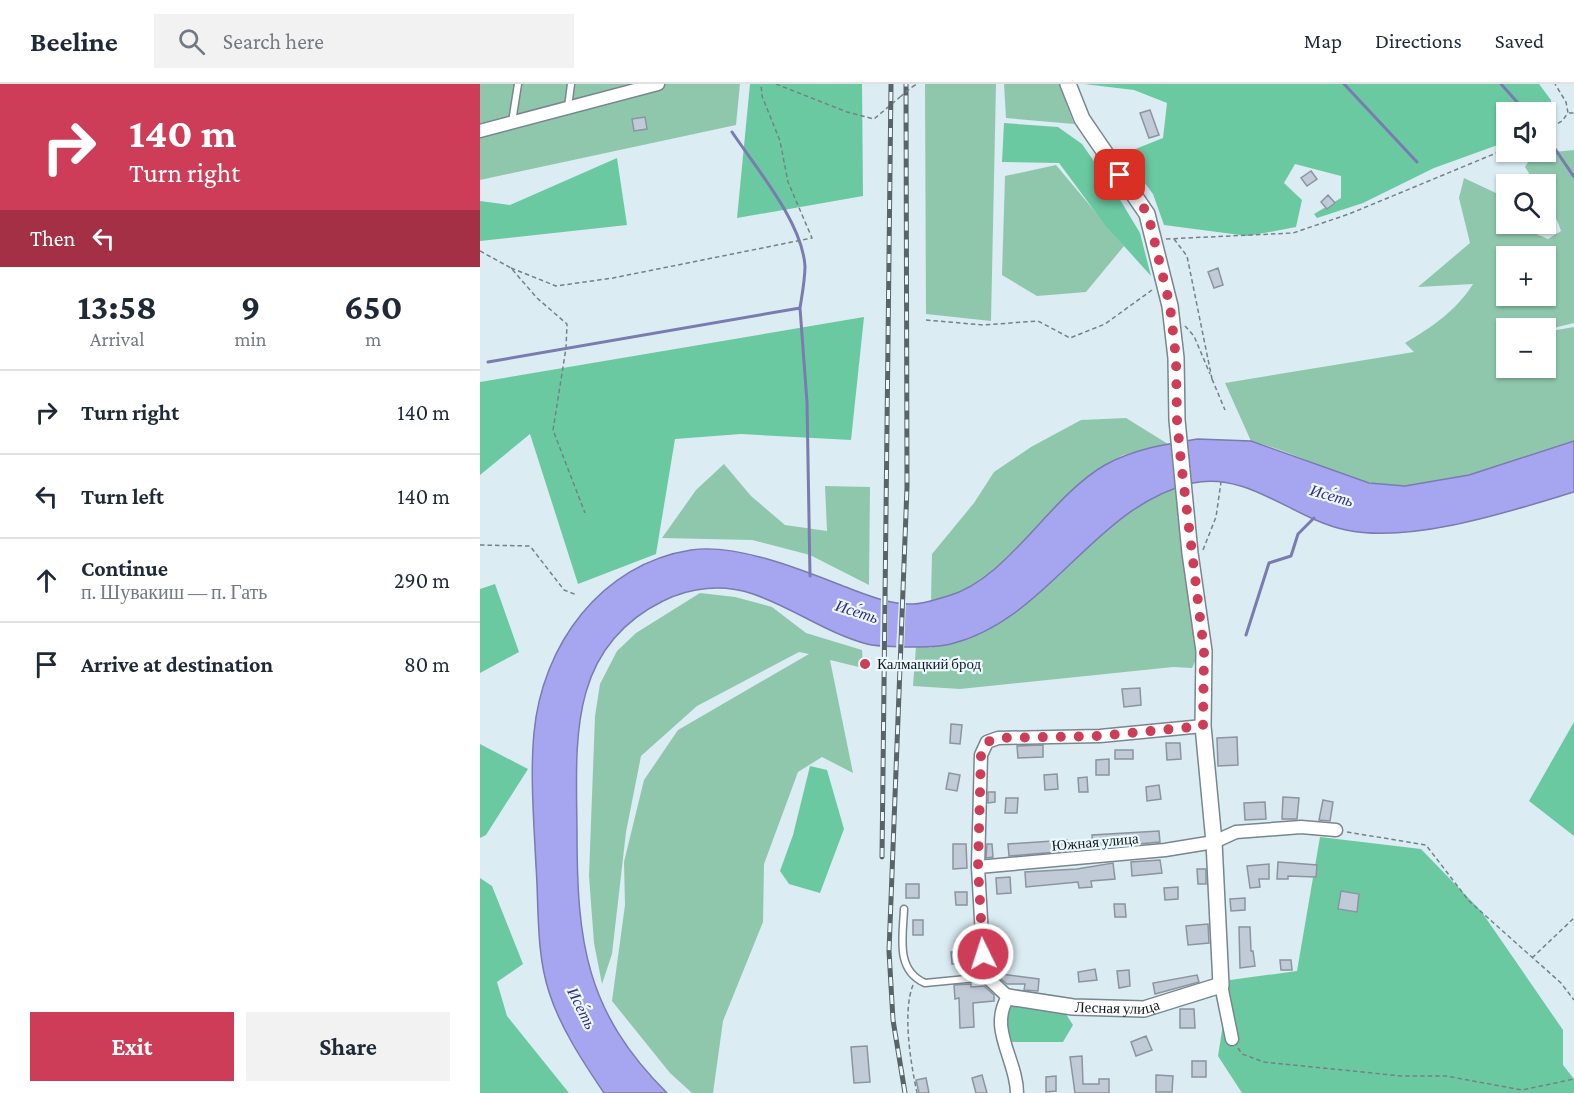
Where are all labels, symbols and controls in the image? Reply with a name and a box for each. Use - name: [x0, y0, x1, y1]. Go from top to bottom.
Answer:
- search box: [154, 14, 574, 68]
- icon: search: [175, 25, 208, 58]
- text: Beeline: [30, 26, 118, 57]
- text: Search here: [223, 29, 324, 54]
- text: Map: [1304, 29, 1342, 53]
- text: Directions: [1375, 29, 1462, 53]
- text: Saved: [1495, 29, 1544, 53]
- map controls: [1496, 102, 1556, 378]
- button: sound: [1496, 102, 1556, 162]
- icon: right: [30, 108, 108, 186]
- text: 140 m: [129, 109, 237, 156]
- pin: [1094, 149, 1145, 200]
- text: Turn right: [129, 158, 240, 188]
- icon: arrive: [1103, 158, 1136, 191]
- button: search: [1496, 174, 1556, 234]
- icon: left: [87, 222, 120, 255]
- text: Then: [30, 226, 75, 251]
- button: +: [1496, 246, 1556, 306]
- text: 13:58: [77, 287, 157, 327]
- text: 9: [241, 287, 260, 327]
- text: 650: [344, 287, 403, 327]
- button: −: [1496, 318, 1556, 378]
- text: Arrival: [90, 328, 144, 350]
- text: min: [234, 328, 267, 350]
- text: m: [365, 328, 381, 350]
- icon: right: [30, 396, 63, 429]
- text: Turn right: [81, 400, 179, 425]
- text: 140 m: [397, 400, 450, 425]
- water label: Исе́ть: [1307, 479, 1356, 510]
- icon: left: [30, 480, 63, 513]
- text: Turn left: [81, 484, 164, 509]
- text: 140 m: [397, 484, 450, 509]
- text: Continue: [81, 556, 168, 581]
- icon: ahead: [30, 564, 63, 597]
- text: 290 m: [394, 568, 450, 593]
- text: п. Шувакиш — п. Гать: [81, 581, 267, 603]
- water label: Исе́ть: [832, 594, 881, 626]
- icon: arrive: [30, 648, 63, 681]
- text: Arrive at destination: [81, 652, 273, 677]
- text: 80 m: [404, 652, 450, 677]
- place label: Калмацкий брод: [877, 656, 982, 672]
- marker: Калмацкий брод: [858, 657, 872, 671]
- street label: Южная улица: [1051, 830, 1140, 854]
- position arrow: [951, 922, 1015, 986]
- water label: Исе́ть: [564, 983, 601, 1032]
- street label: Лесная улица: [1074, 997, 1162, 1017]
- button: Exit: [30, 1012, 234, 1081]
- button: Share: [246, 1012, 450, 1081]

